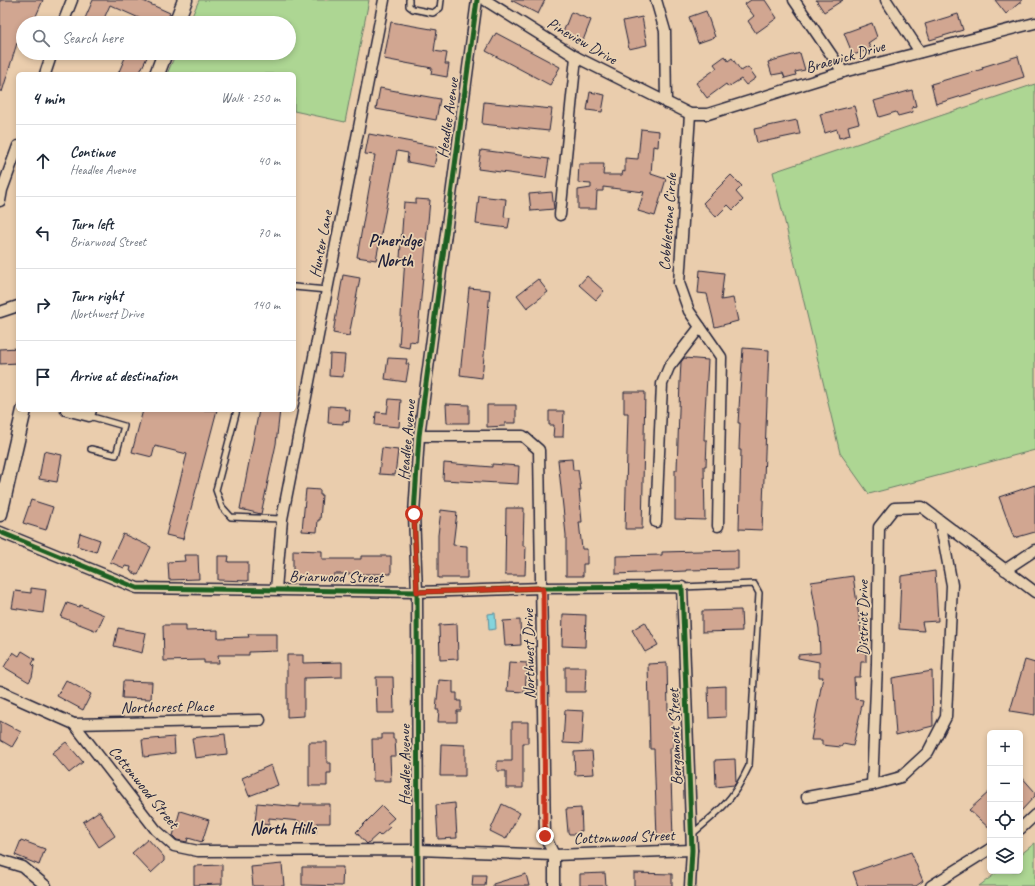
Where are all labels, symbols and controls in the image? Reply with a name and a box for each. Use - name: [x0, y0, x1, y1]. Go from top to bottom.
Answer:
- street label: Pineview Drive: [544, 13, 622, 70]
- search box: [16, 16, 296, 60]
- icon: search: [30, 27, 52, 49]
- text: Search here: [62, 29, 123, 48]
- street label: Braewick Drive: [803, 36, 889, 78]
- street label: Headlee Avenue: [432, 75, 464, 159]
- text: 4 min: [32, 88, 65, 109]
- text: Walk · 250 m: [221, 90, 280, 106]
- text: Continue: [70, 143, 115, 162]
- icon: ahead: [32, 150, 54, 172]
- text: 40 m: [258, 153, 280, 169]
- text: Headlee Avenue: [70, 162, 136, 178]
- street label: Cobblestone Circle: [655, 171, 682, 271]
- street label: Hunter Lane: [305, 207, 338, 279]
- text: Turn left: [70, 215, 113, 234]
- icon: left: [32, 222, 54, 244]
- text: 70 m: [258, 225, 280, 241]
- district label: Pineridge North: [368, 230, 424, 271]
- text: Briarwood Street: [70, 234, 146, 250]
- text: Turn right: [70, 287, 123, 306]
- icon: right: [32, 294, 54, 316]
- text: 140 m: [252, 297, 280, 313]
- text: Northwest Drive: [70, 306, 143, 322]
- icon: arrive: [32, 366, 54, 388]
- text: Arrive at destination: [70, 367, 177, 386]
- street label: Headlee Avenue: [394, 397, 421, 481]
- route start: [405, 505, 423, 523]
- street label: Briarwood Street: [289, 566, 385, 588]
- street label: District Drive: [853, 579, 873, 656]
- street label: Northwest Drive: [518, 607, 540, 699]
- street label: Bergamont Street: [663, 687, 687, 786]
- street label: Northcrest Place: [120, 696, 215, 718]
- street label: Headlee Avenue: [395, 723, 415, 805]
- map controls: [987, 730, 1023, 874]
- button: +: [987, 730, 1023, 766]
- street label: Cottonwood Street: [104, 741, 185, 834]
- button: −: [987, 766, 1023, 802]
- button: locate: [987, 802, 1023, 838]
- district label: North Hills: [250, 818, 318, 839]
- street label: Cottonwood Street: [573, 825, 676, 849]
- route end: [536, 827, 554, 845]
- button: layers: [987, 838, 1023, 874]

